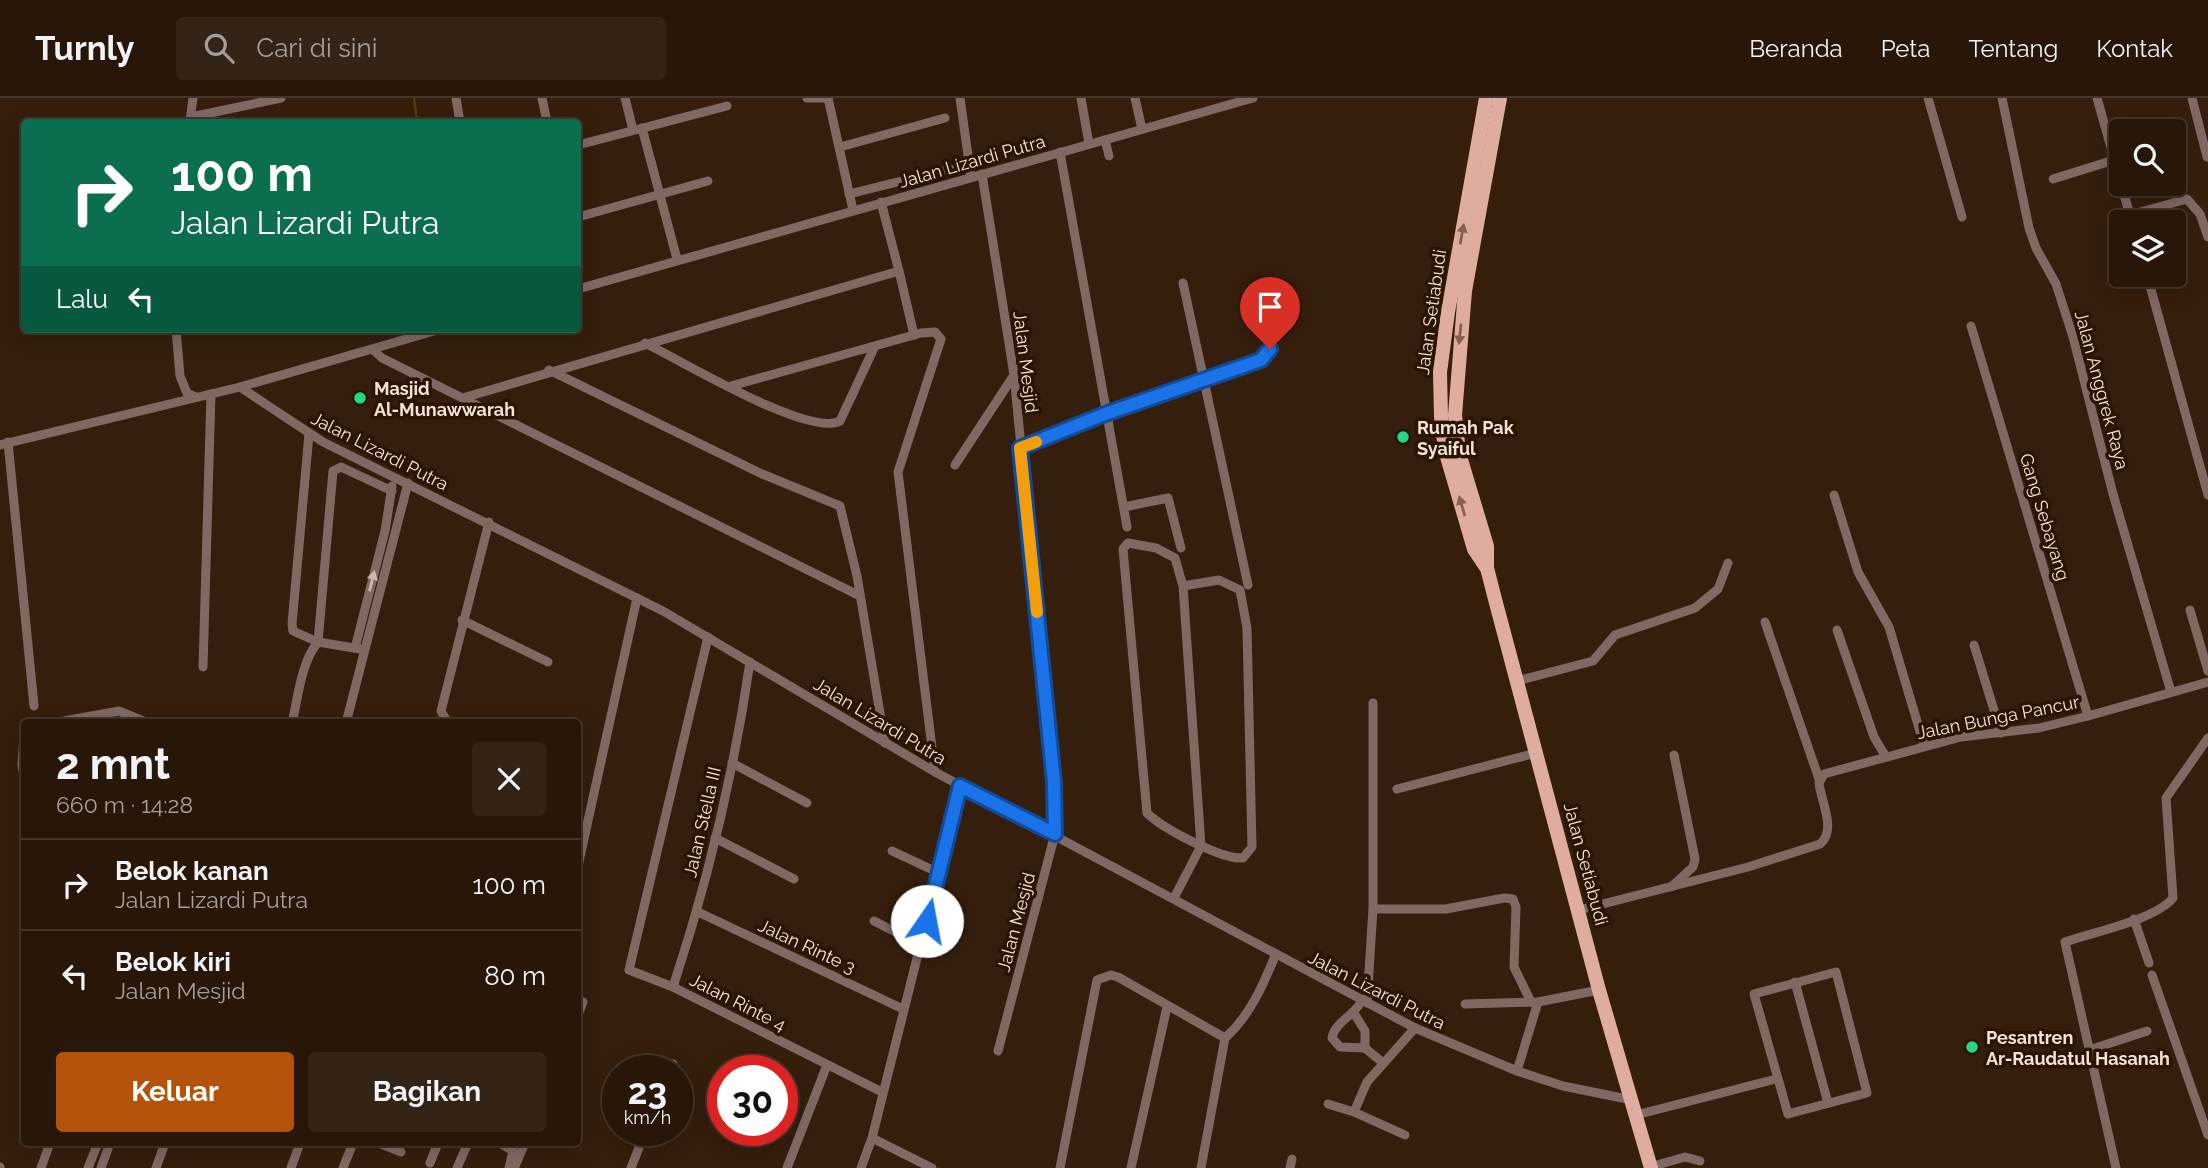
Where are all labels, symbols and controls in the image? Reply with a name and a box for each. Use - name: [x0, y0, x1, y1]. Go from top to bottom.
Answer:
- search box: [176, 17, 666, 80]
- text: Turnly: [35, 29, 134, 68]
- icon: search: [200, 29, 238, 67]
- text: Cari di sini: [256, 33, 377, 63]
- text: Beranda: [1749, 34, 1843, 63]
- text: Peta: [1881, 34, 1930, 63]
- text: Tentang: [1968, 34, 2058, 63]
- text: Kontak: [2096, 34, 2173, 63]
- map controls: [2109, 119, 2186, 287]
- button: search: [2109, 119, 2186, 196]
- street label: Jalan Lizardi Putra: [897, 130, 1047, 192]
- text: 100 m: [171, 145, 313, 202]
- icon: right: [56, 147, 147, 238]
- text: Jalan Lizardi Putra: [171, 204, 439, 241]
- button: layers: [2109, 210, 2186, 287]
- one-way arrow: [1457, 223, 1468, 245]
- street label: Jalan Setiabudi: [1412, 248, 1450, 376]
- pin: [1240, 277, 1300, 349]
- icon: left: [122, 280, 160, 318]
- text: Lalu: [56, 284, 108, 314]
- icon: arrive: [1251, 288, 1289, 326]
- street label: Jalan Anggrek Raya: [2071, 308, 2133, 472]
- street label: Jalan Mesjid: [1009, 310, 1043, 414]
- one-way arrow: [1454, 323, 1465, 345]
- place label: Masjid Al-Munawwarah: [374, 378, 515, 420]
- marker: Masjid Al-Munawwarah: [352, 390, 368, 406]
- street label: Jalan Lizardi Putra: [308, 407, 452, 495]
- place label: Rumah Pak Syaiful: [1417, 417, 1515, 459]
- marker: Rumah Pak Syaiful: [1395, 429, 1411, 445]
- street label: Gang Sebayang: [2016, 451, 2074, 583]
- one-way arrow: [1456, 495, 1466, 516]
- one-way arrow: [367, 570, 378, 592]
- street label: Jalan Lizardi Putra: [810, 673, 950, 769]
- street label: Jalan Bunga Pancur: [1915, 691, 2082, 743]
- text: 2 mnt: [56, 740, 170, 789]
- button: close: [472, 742, 546, 816]
- street label: Jalan Stella III: [679, 765, 725, 879]
- text: 660 m · 14:28: [56, 791, 193, 818]
- street label: Jalan Setiabudi: [1560, 800, 1612, 928]
- text: Belok kanan: [115, 856, 269, 886]
- icon: right: [56, 866, 94, 904]
- text: 100 m: [473, 870, 546, 900]
- street label: Jalan Mesjid: [993, 870, 1039, 974]
- position arrow: [890, 884, 964, 958]
- text: Jalan Lizardi Putra: [115, 886, 308, 913]
- street label: Jalan Rinte 3: [755, 914, 859, 978]
- street label: Jalan Lizardi Putra: [1305, 946, 1449, 1034]
- text: Belok kiri: [115, 947, 231, 977]
- icon: left: [56, 957, 94, 995]
- text: 80 m: [484, 961, 546, 991]
- street label: Jalan Rinte 4: [686, 969, 790, 1035]
- text: Jalan Mesjid: [115, 977, 246, 1004]
- place label: Pesantren Ar-Raudatul Hasanah: [1986, 1027, 2170, 1069]
- marker: Pesantren Ar-Raudatul Hasanah: [1964, 1039, 1980, 1055]
- button: Keluar: [56, 1052, 294, 1132]
- button: Bagikan: [308, 1052, 546, 1132]
- speed limit sign: 30: [707, 1055, 798, 1146]
- text: 23: [628, 1071, 667, 1112]
- text: km/h: [624, 1107, 671, 1128]

